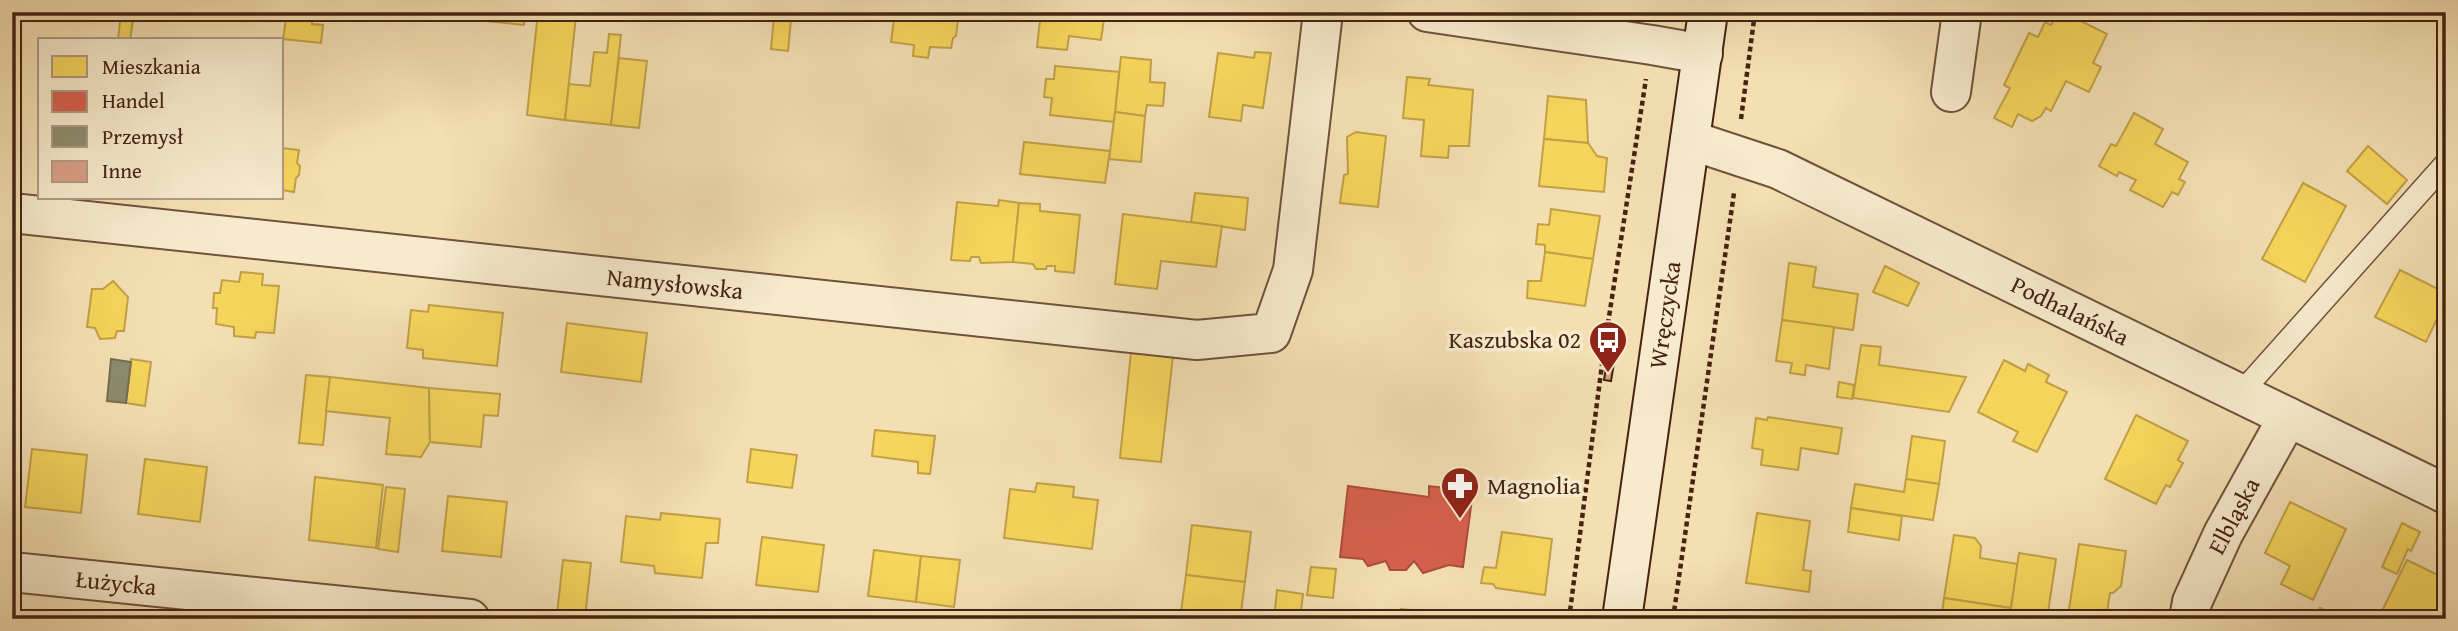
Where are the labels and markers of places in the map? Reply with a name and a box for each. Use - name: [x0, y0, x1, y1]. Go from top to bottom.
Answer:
- bus stop icon: Kaszubska 02: [1587, 319, 1629, 374]
- place label: Kaszubska 02: [1449, 322, 1581, 357]
- pharmacy icon: Magnolia: [1439, 465, 1481, 520]
- place label: Magnolia: [1487, 468, 1581, 503]

